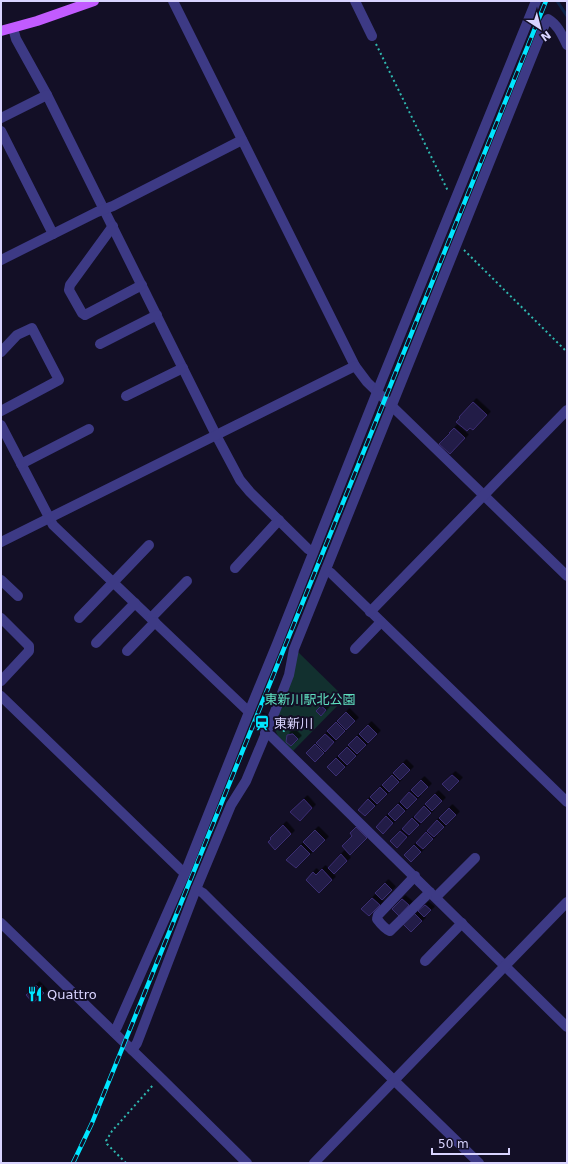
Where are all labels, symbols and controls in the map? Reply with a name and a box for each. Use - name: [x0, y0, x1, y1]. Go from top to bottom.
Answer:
- north arrow: [520, 8, 560, 48]
- text: N: [538, 28, 553, 44]
- park label: 東新川駅北公園: [264, 692, 356, 707]
- station icon: 東新川: [253, 714, 271, 732]
- place label: 東新川: [274, 716, 313, 731]
- restaurant icon: Quattro: [26, 985, 44, 1003]
- place label: Quattro: [47, 987, 97, 1002]
- scale bar: [432, 1130, 509, 1156]
- text: 50 m: [438, 1137, 469, 1151]

